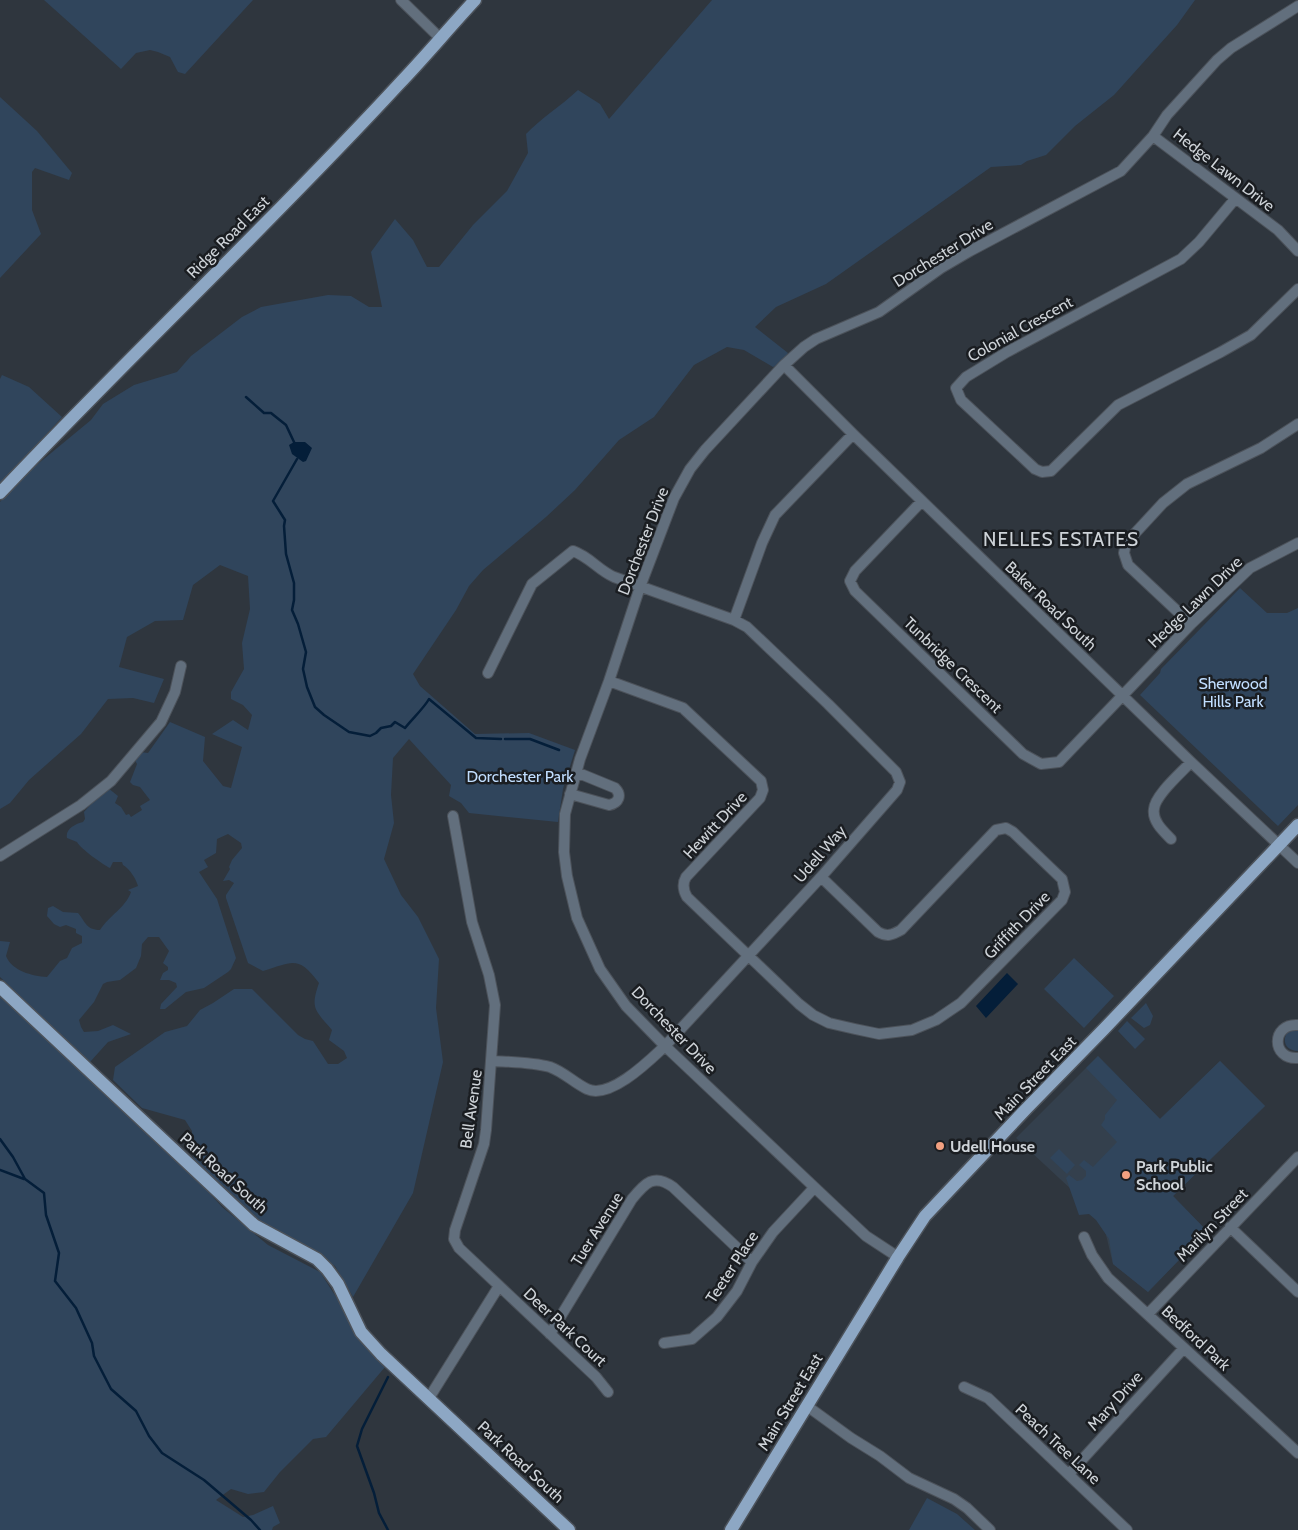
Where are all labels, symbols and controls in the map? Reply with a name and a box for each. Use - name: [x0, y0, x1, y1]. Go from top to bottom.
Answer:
- street label: Hedge Lawn Drive: [1170, 125, 1278, 215]
- street label: Ridge Road East: [183, 192, 273, 282]
- street label: Dorchester Drive: [890, 215, 996, 291]
- street label: Colonial Crescent: [964, 292, 1076, 366]
- street label: Dorchester Drive: [614, 484, 672, 598]
- district label: NELLES ESTATES: [983, 528, 1139, 551]
- street label: Hedge Lawn Drive: [1144, 552, 1246, 652]
- street label: Baker Road South: [1001, 558, 1101, 654]
- street label: Tunbridge Crescent: [900, 613, 1007, 717]
- park label: Sherwood Hills Park: [1198, 674, 1268, 711]
- park label: Dorchester Park: [467, 767, 574, 786]
- street label: Hewitt Drive: [679, 788, 751, 862]
- street label: Udell Way: [790, 822, 850, 886]
- street label: Griffith Drive: [980, 887, 1054, 963]
- street label: Dorchester Drive: [628, 982, 720, 1078]
- street label: Main Street East: [990, 1031, 1080, 1124]
- street label: Bell Avenue: [456, 1068, 486, 1150]
- street label: Park Road South: [176, 1129, 272, 1217]
- place label: Udell House: [950, 1137, 1035, 1156]
- marker: Udell House: [934, 1140, 946, 1152]
- place label: Park Public School: [1136, 1157, 1213, 1194]
- marker: Park Public School: [1120, 1169, 1132, 1181]
- street label: Marilyn Street: [1172, 1184, 1252, 1266]
- street label: Tuer Avenue: [567, 1189, 627, 1269]
- street label: Teeter Place: [702, 1228, 762, 1306]
- street label: Deer Park Court: [520, 1284, 611, 1371]
- street label: Bedford Park: [1158, 1301, 1235, 1375]
- street label: Main Street East: [754, 1350, 827, 1454]
- street label: Mary Drive: [1083, 1367, 1147, 1435]
- street label: Peach Tree Lane: [1012, 1400, 1104, 1488]
- street label: Park Road South: [474, 1417, 568, 1507]

